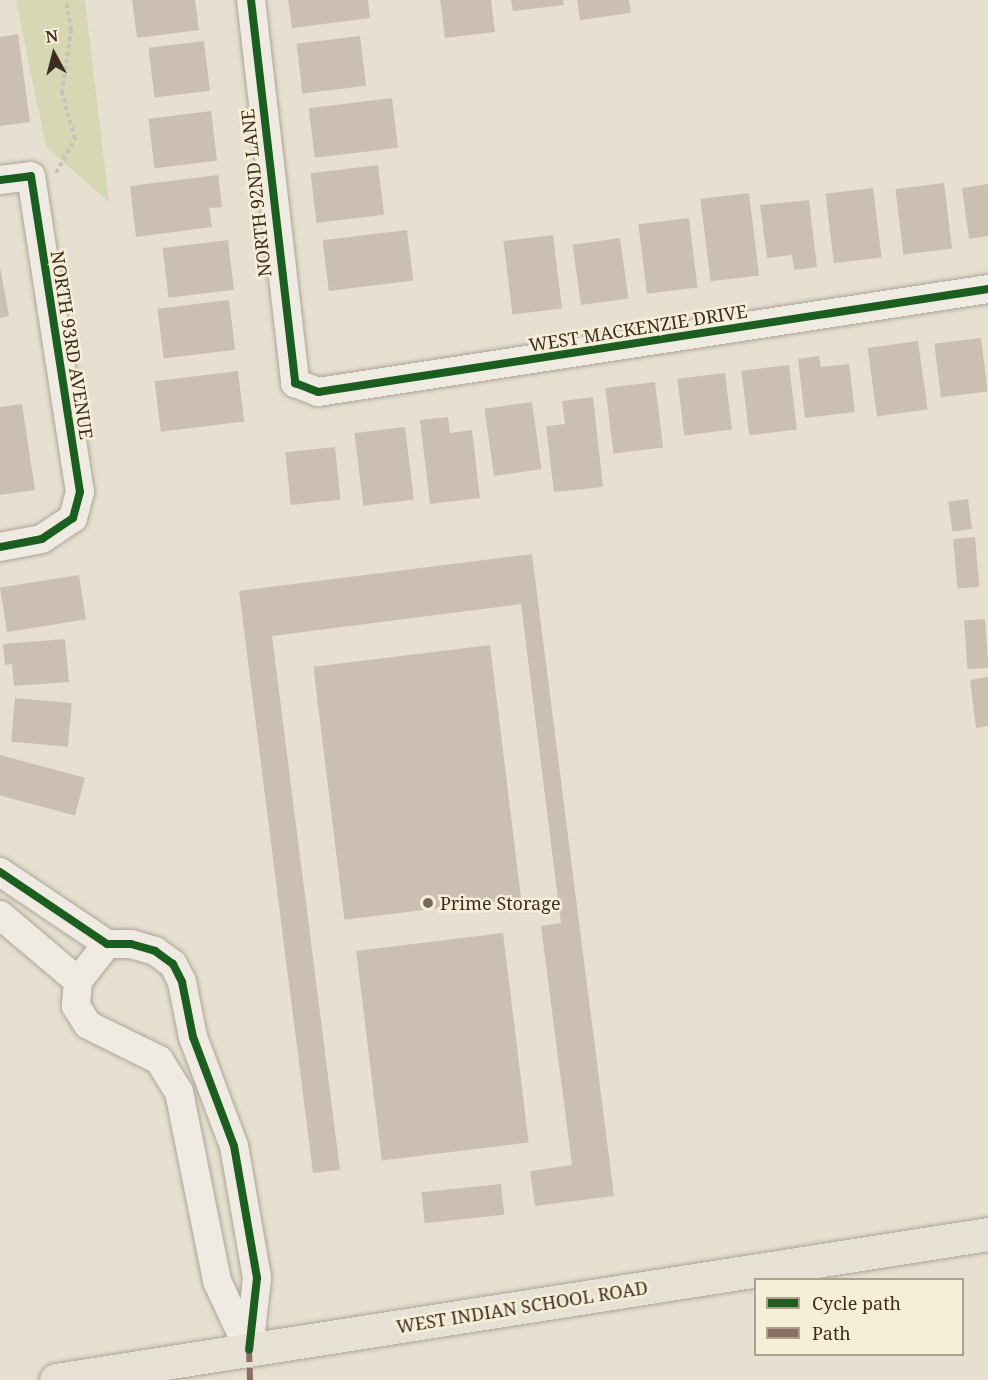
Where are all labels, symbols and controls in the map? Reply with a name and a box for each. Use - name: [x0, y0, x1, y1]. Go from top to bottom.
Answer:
- north arrow: [24, 24, 84, 84]
- text: N: [44, 24, 59, 48]
- street label: NORTH 92ND LANE: [236, 108, 276, 278]
- street label: NORTH 93RD AVENUE: [46, 249, 98, 441]
- street label: WEST MACKENZIE DRIVE: [527, 300, 749, 356]
- place label: Prime Storage: [440, 892, 561, 914]
- marker: Prime Storage: [421, 896, 435, 910]
- street label: WEST INDIAN SCHOOL ROAD: [395, 1276, 649, 1338]
- legend: [754, 1278, 964, 1356]
- text: Cycle path: [812, 1291, 901, 1315]
- text: Path: [812, 1321, 851, 1345]

